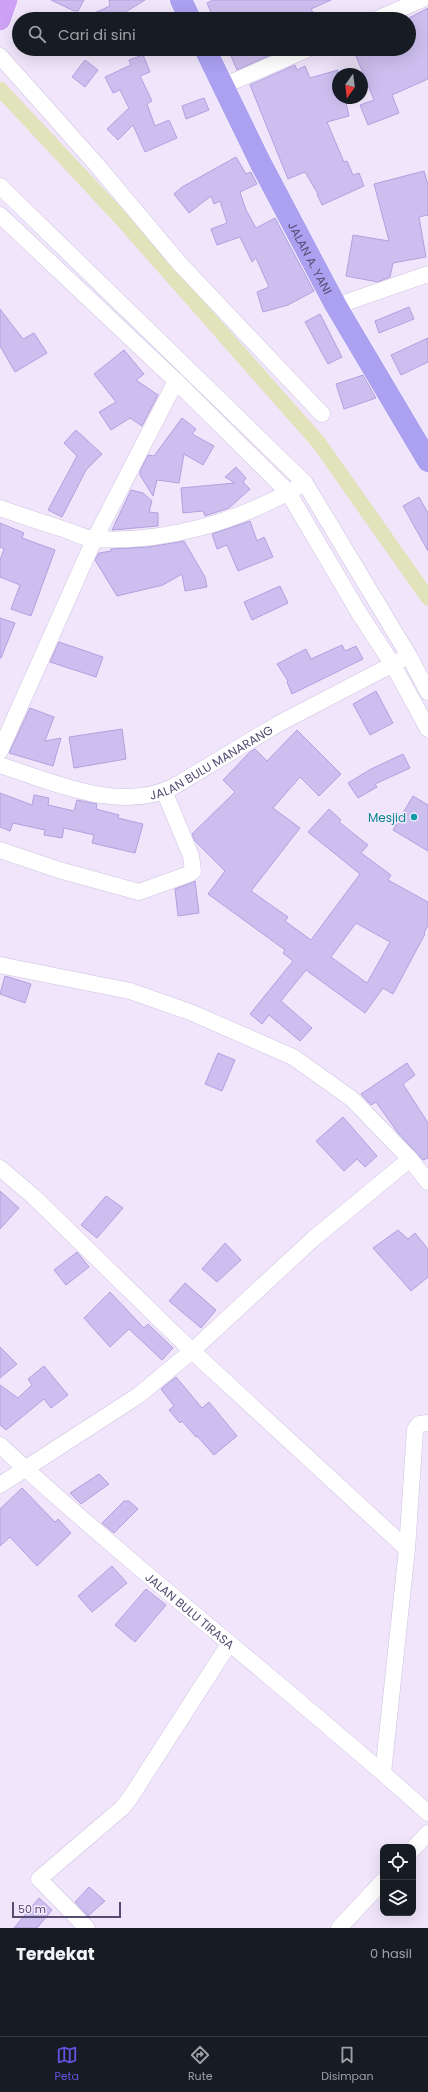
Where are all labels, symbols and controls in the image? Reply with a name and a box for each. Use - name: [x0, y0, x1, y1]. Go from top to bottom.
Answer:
- search box: [12, 12, 416, 56]
- icon: search: [26, 23, 48, 45]
- text: Cari di sini: [58, 24, 136, 45]
- north arrow: [332, 68, 368, 104]
- street label: JALAN A. YANI: [284, 219, 337, 297]
- street label: JALAN BULU MANARANG: [148, 721, 276, 803]
- place label: Mesjid: [368, 809, 406, 826]
- marker: Mesjid: [409, 812, 419, 822]
- street label: JALAN BULU TIRASA: [142, 1568, 238, 1653]
- map controls: [380, 1844, 416, 1916]
- button: locate: [380, 1844, 416, 1880]
- button: layers: [380, 1880, 416, 1916]
- scale bar: [12, 1900, 121, 1919]
- text: 50 m: [18, 1901, 46, 1917]
- text: Terdekat: [16, 1942, 95, 1966]
- text: 0 hasil: [370, 1944, 412, 1963]
- tab: Peta: [54, 2044, 79, 2085]
- tab: Rute: [188, 2044, 212, 2085]
- tab: Disimpan: [321, 2044, 374, 2085]

